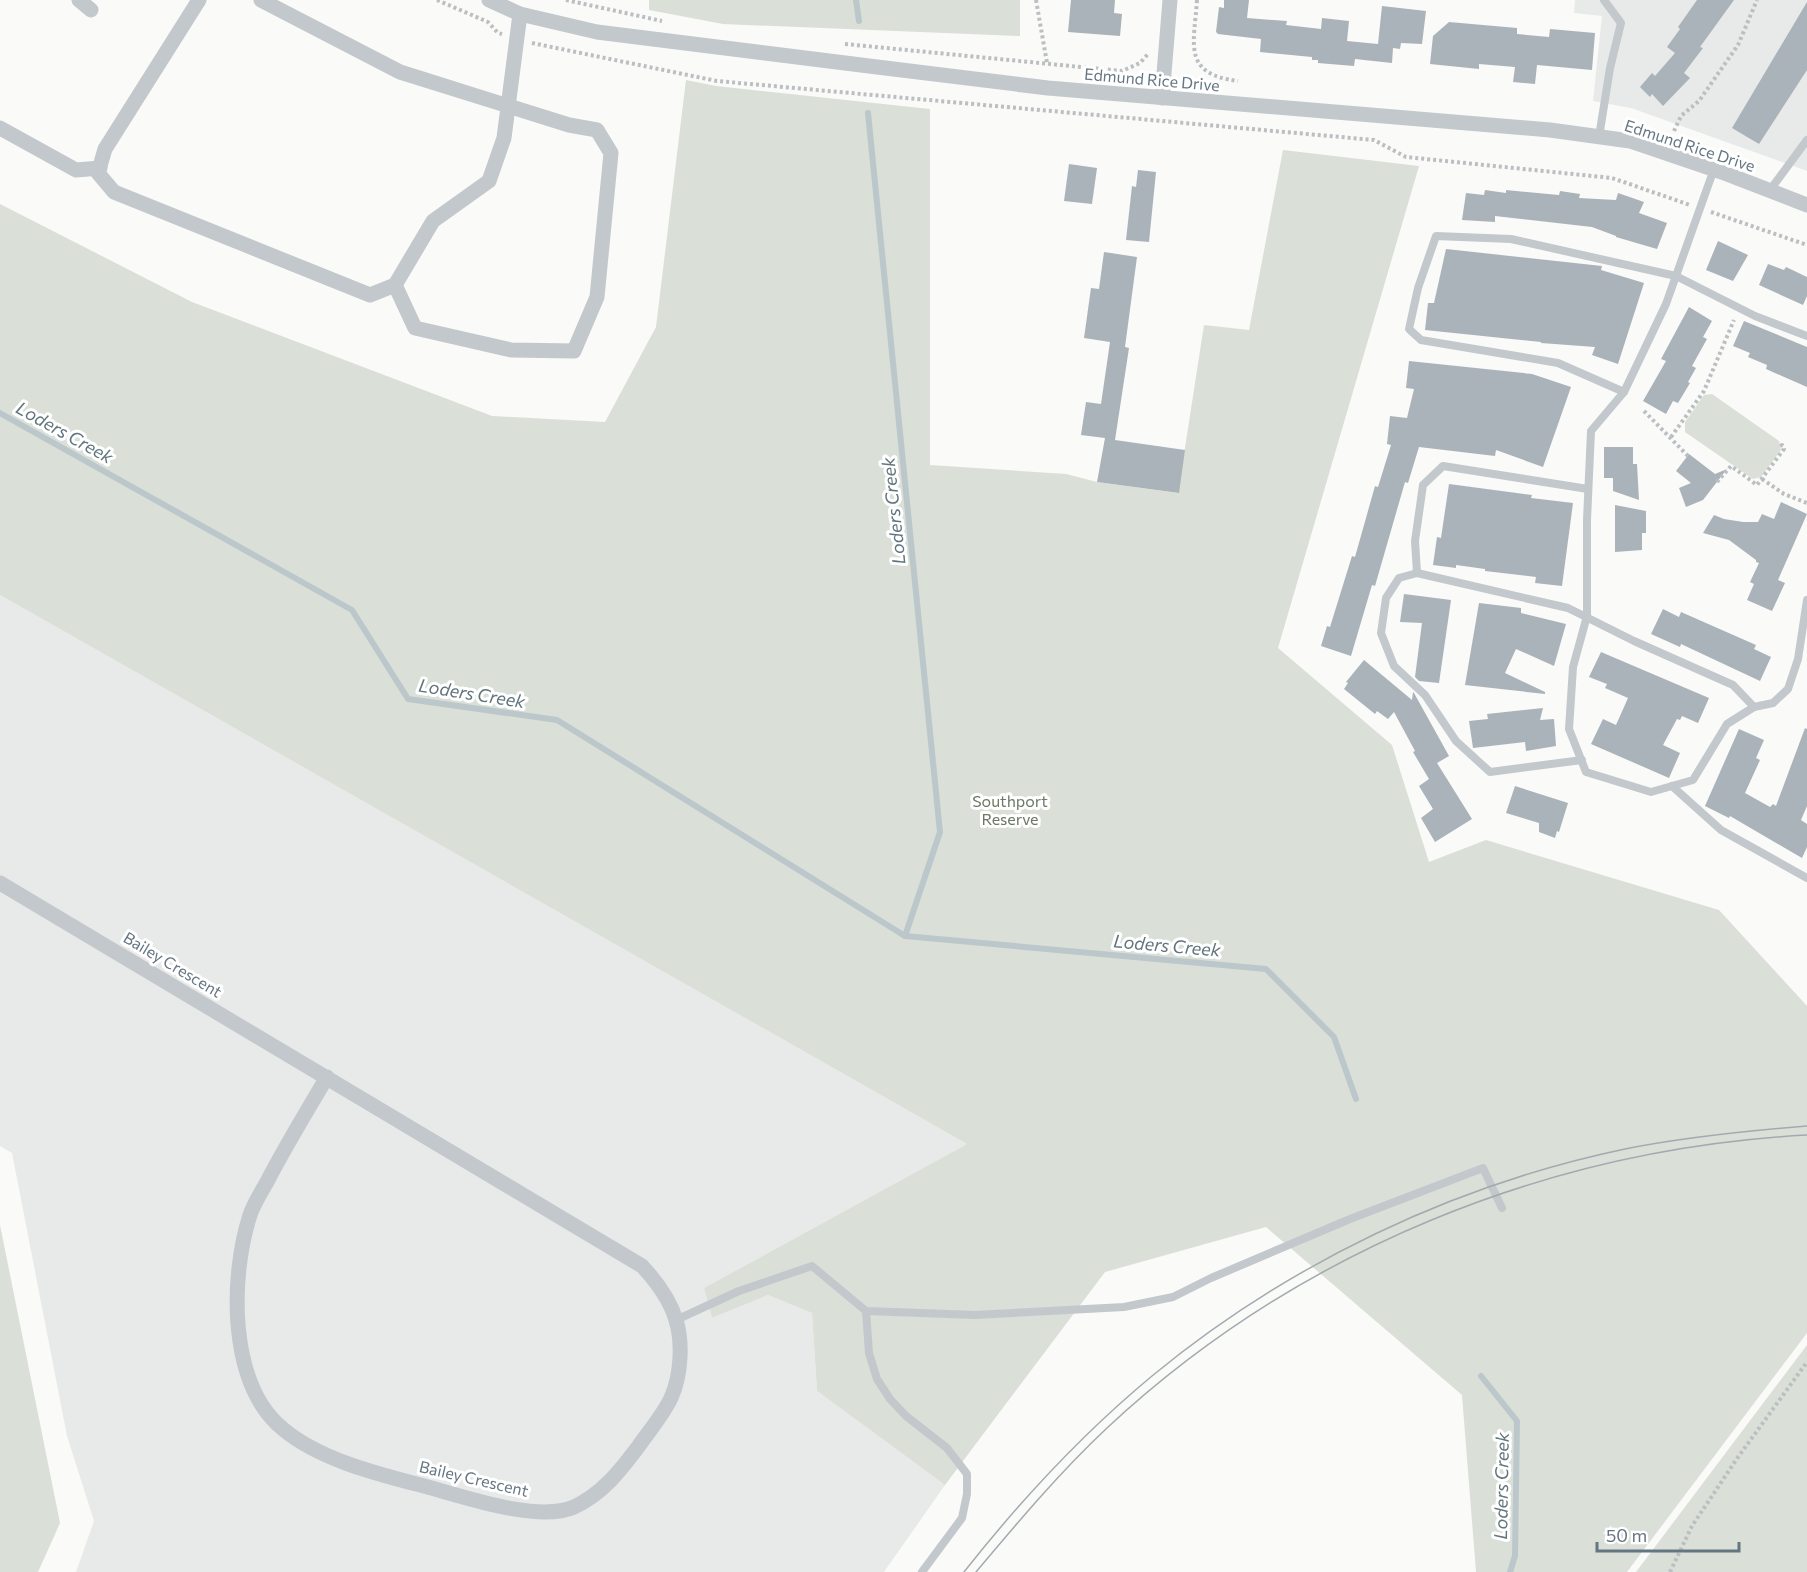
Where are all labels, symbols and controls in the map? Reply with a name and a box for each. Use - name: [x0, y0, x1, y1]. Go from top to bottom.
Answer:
- street label: Edmund Rice Drive: [1083, 64, 1221, 94]
- street label: Edmund Rice Drive: [1622, 115, 1758, 175]
- water label: Loders Creek: [13, 396, 118, 468]
- water label: Loders Creek: [876, 455, 910, 566]
- water label: Loders Creek: [417, 674, 528, 712]
- park label: Southport Reserve: [972, 791, 1048, 828]
- street label: Bailey Crescent: [120, 927, 226, 1001]
- water label: Loders Creek: [1113, 929, 1223, 961]
- water label: Loders Creek: [1489, 1431, 1513, 1540]
- street label: Bailey Crescent: [418, 1456, 531, 1500]
- scale bar: [1597, 1515, 1740, 1553]
- text: 50 m: [1606, 1524, 1647, 1546]

